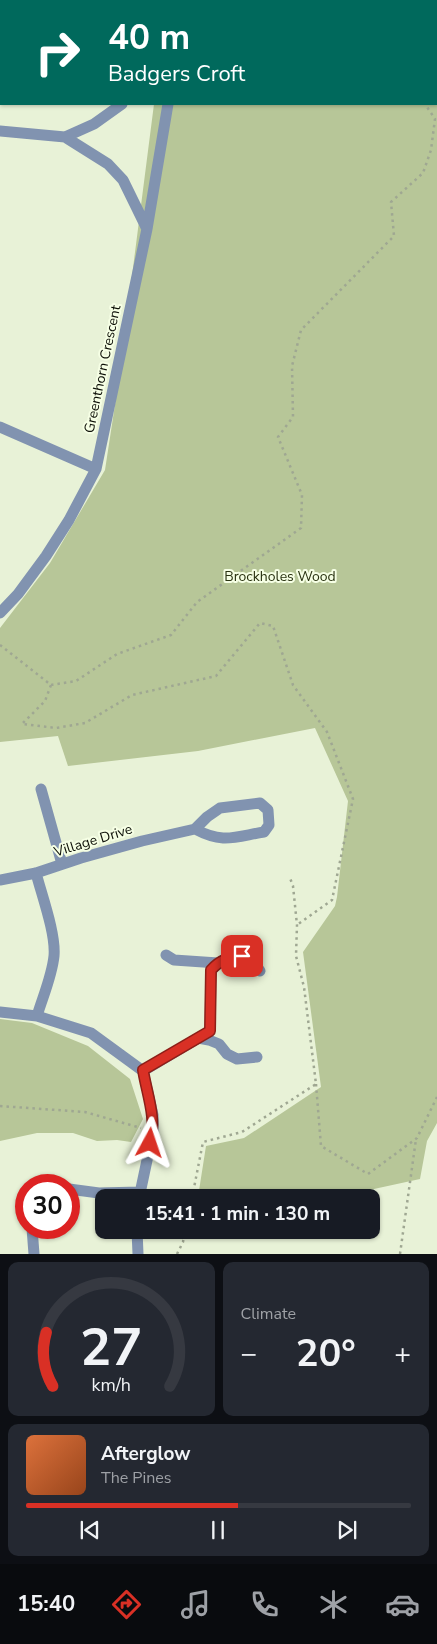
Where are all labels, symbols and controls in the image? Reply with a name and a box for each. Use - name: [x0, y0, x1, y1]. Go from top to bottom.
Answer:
- text: 40 m: [108, 14, 190, 61]
- icon: right: [25, 20, 90, 85]
- text: Badgers Croft: [108, 59, 245, 89]
- street label: Greenthorn Crescent: [80, 303, 125, 435]
- park label: Brockholes Wood: [224, 567, 336, 586]
- street label: Village Drive: [51, 820, 135, 862]
- pin: [221, 935, 263, 977]
- icon: arrive: [228, 942, 256, 970]
- position arrow: [123, 1116, 175, 1168]
- speed limit sign: 30: [15, 1174, 80, 1239]
- text: 15:41 · 1 min · 130 m: [145, 1201, 330, 1227]
- text: Climate: [241, 1303, 296, 1325]
- text: 27: [80, 1312, 142, 1383]
- text: 20°: [296, 1328, 356, 1379]
- text: −: [241, 1335, 257, 1373]
- text: +: [394, 1335, 411, 1373]
- text: km/h: [92, 1373, 131, 1397]
- text: Afterglow: [101, 1441, 191, 1467]
- text: The Pines: [101, 1467, 171, 1489]
- icon: previous: [76, 1516, 104, 1544]
- icon: pause: [204, 1516, 232, 1544]
- icon: next: [333, 1516, 361, 1544]
- icon: directions: [109, 1587, 144, 1622]
- icon: music: [178, 1587, 213, 1622]
- icon: phone: [247, 1587, 282, 1622]
- icon: climate: [316, 1587, 351, 1622]
- icon: car: [385, 1587, 420, 1622]
- text: 15:40: [17, 1589, 75, 1619]

